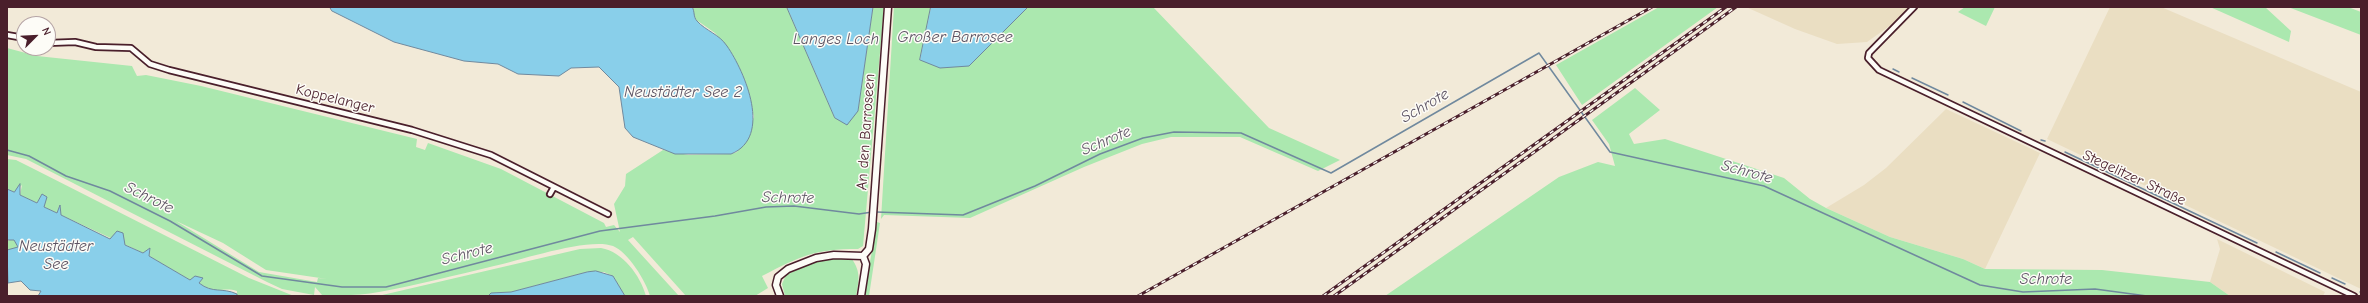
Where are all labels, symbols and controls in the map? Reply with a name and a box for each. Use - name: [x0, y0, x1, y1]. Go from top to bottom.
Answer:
- north arrow: [16, 16, 56, 56]
- text: N: [39, 25, 54, 37]
- water label: Großer Barrosee: [897, 27, 1013, 47]
- water label: Langes Loch: [793, 29, 879, 49]
- street label: An den Barroseen: [853, 73, 879, 191]
- street label: Koppelanger: [294, 81, 376, 117]
- water label: Neustädter See 2: [624, 82, 742, 102]
- water label: Schrote: [1398, 85, 1452, 127]
- water label: Schrote: [1078, 122, 1134, 160]
- street label: Stegelitzer Straße: [2079, 146, 2189, 210]
- water label: Schrote: [1719, 156, 1775, 188]
- water label: Schrote: [121, 178, 177, 218]
- water label: Schrote: [762, 188, 814, 208]
- water label: Neustädter See: [19, 236, 93, 274]
- water label: Schrote: [439, 238, 495, 270]
- water label: Schrote: [2020, 269, 2072, 289]

